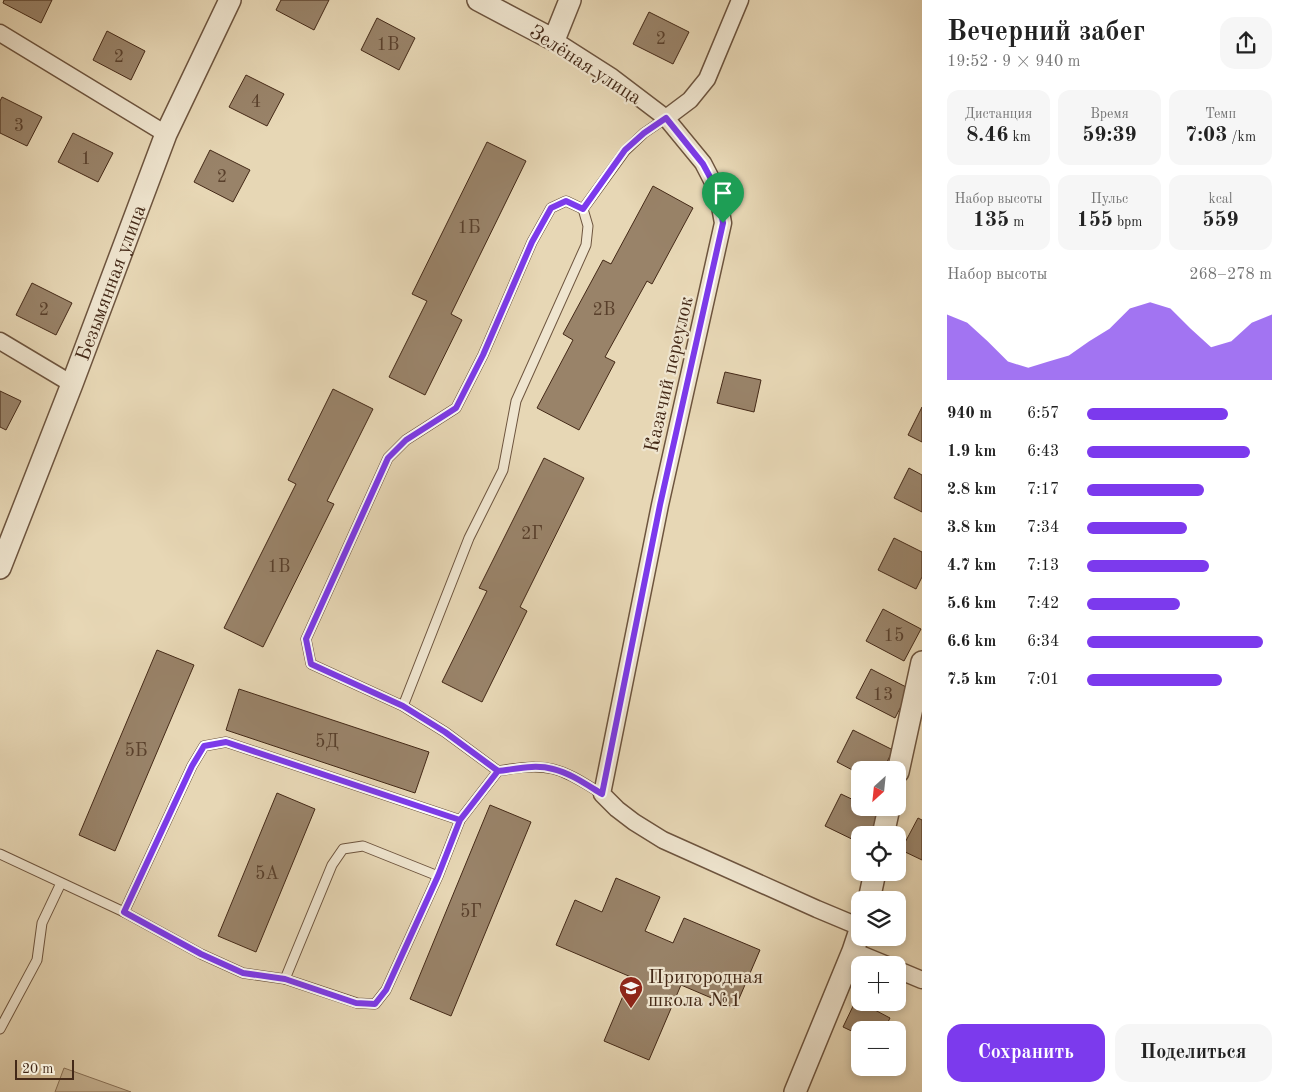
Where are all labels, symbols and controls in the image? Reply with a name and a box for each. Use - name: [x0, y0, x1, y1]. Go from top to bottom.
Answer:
- button: share: [1220, 17, 1272, 69]
- text: Вечерний забег: [947, 19, 1145, 47]
- street label: Зелёная улица: [525, 22, 645, 109]
- house number: 2: [656, 30, 666, 48]
- house number: 1В: [377, 36, 399, 54]
- house number: 2: [114, 48, 124, 66]
- text: 19:52 · 9 × 940 m: [947, 54, 1080, 70]
- house number: 4: [251, 93, 261, 111]
- text: Дистанция: [965, 107, 1032, 121]
- text: Время: [1090, 107, 1129, 121]
- text: Темп: [1205, 107, 1236, 121]
- house number: 3: [14, 117, 24, 135]
- text: 8.46: [966, 125, 1009, 146]
- text: 59:39: [1082, 125, 1137, 146]
- text: 7:03: [1185, 125, 1227, 146]
- text: km: [1009, 130, 1031, 144]
- text: /km: [1227, 130, 1256, 144]
- house number: 1: [81, 150, 91, 168]
- house number: 2: [217, 168, 227, 186]
- pin: [702, 172, 744, 223]
- icon: arrive: [709, 179, 737, 207]
- text: Набор высоты: [955, 192, 1042, 206]
- text: Пульс: [1091, 192, 1128, 206]
- text: kcal: [1208, 192, 1233, 206]
- street label: Безымянная улица: [74, 202, 151, 364]
- text: 135: [973, 210, 1009, 231]
- text: 155: [1076, 210, 1113, 231]
- text: 559: [1202, 210, 1239, 231]
- text: m: [1009, 215, 1024, 229]
- text: bpm: [1113, 215, 1143, 229]
- house number: 1Б: [457, 219, 481, 237]
- text: Набор высоты: [947, 267, 1047, 283]
- text: 268–278 m: [1189, 267, 1272, 283]
- street label: Казачий переулок: [642, 295, 698, 454]
- house number: 2: [39, 301, 49, 319]
- house number: 2В: [593, 301, 615, 319]
- text: 940 m: [947, 406, 992, 422]
- text: 6:57: [1027, 406, 1059, 422]
- text: 1.9 km: [947, 444, 996, 460]
- text: 6:43: [1027, 444, 1059, 460]
- text: 2.8 km: [947, 482, 996, 498]
- text: 7:17: [1027, 482, 1059, 498]
- text: 3.8 km: [947, 520, 996, 536]
- text: 7:34: [1027, 520, 1059, 536]
- house number: 2Г: [521, 525, 543, 543]
- house number: 1В: [268, 558, 290, 576]
- text: 4.7 km: [947, 558, 996, 574]
- text: 7:13: [1027, 558, 1059, 574]
- text: 5.6 km: [947, 596, 996, 612]
- text: 7:42: [1027, 596, 1059, 612]
- house number: 15: [884, 627, 904, 645]
- text: 6.6 km: [947, 634, 996, 650]
- text: 6:34: [1027, 634, 1059, 650]
- text: 7.5 km: [947, 672, 996, 688]
- text: 7:01: [1027, 672, 1059, 688]
- house number: 13: [873, 686, 893, 704]
- house number: 5Д: [315, 733, 339, 751]
- house number: 5Б: [124, 742, 148, 760]
- north arrow: [851, 761, 906, 816]
- map controls: [851, 761, 906, 1076]
- button: locate: [851, 826, 906, 881]
- house number: 5А: [255, 865, 279, 883]
- button: layers: [851, 891, 906, 946]
- house number: 5Г: [460, 903, 482, 921]
- button: +: [851, 956, 906, 1011]
- place label: Пригородная школа №1: [648, 968, 763, 1011]
- school or university icon: Пригородная школа №1: [618, 975, 644, 1009]
- button: −: [851, 1021, 906, 1076]
- button: Сохранить: [947, 1024, 1105, 1082]
- button: Поделиться: [1115, 1024, 1272, 1082]
- scale bar: [15, 1057, 74, 1080]
- text: 20 m: [22, 1062, 53, 1076]

